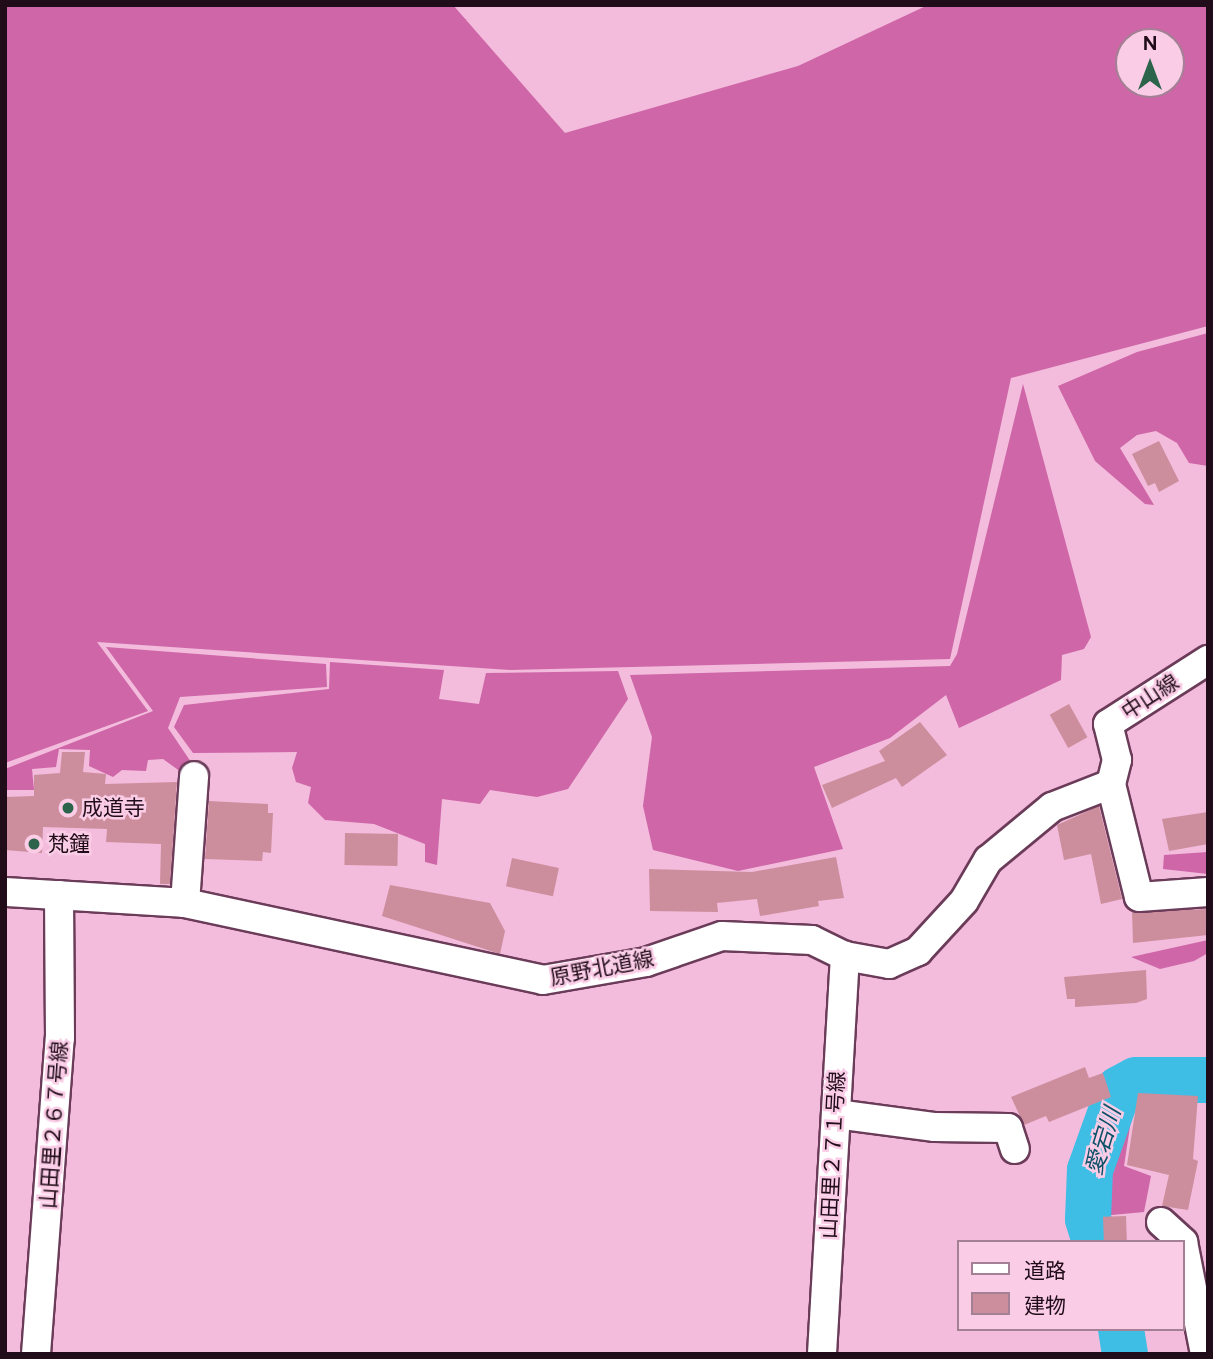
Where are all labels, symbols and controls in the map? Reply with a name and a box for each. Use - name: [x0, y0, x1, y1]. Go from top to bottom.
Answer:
- north arrow: [1115, 28, 1185, 98]
- text: N: [1143, 32, 1157, 55]
- street label: 中山線: [1117, 669, 1183, 725]
- place label: 成道寺: [82, 795, 145, 821]
- marker: 成道寺: [60, 800, 76, 816]
- place label: 梵鐘: [48, 831, 90, 857]
- marker: 梵鐘: [26, 836, 42, 852]
- street label: 原野北道線: [548, 946, 656, 990]
- street label: 山田里２６７号線: [36, 1040, 72, 1210]
- street label: 山田里２７１号線: [816, 1070, 850, 1240]
- water label: 愛宕川: [1080, 1104, 1126, 1178]
- legend: [958, 1240, 1185, 1331]
- text: 道路: [1024, 1258, 1066, 1283]
- text: 建物: [1024, 1293, 1066, 1318]

